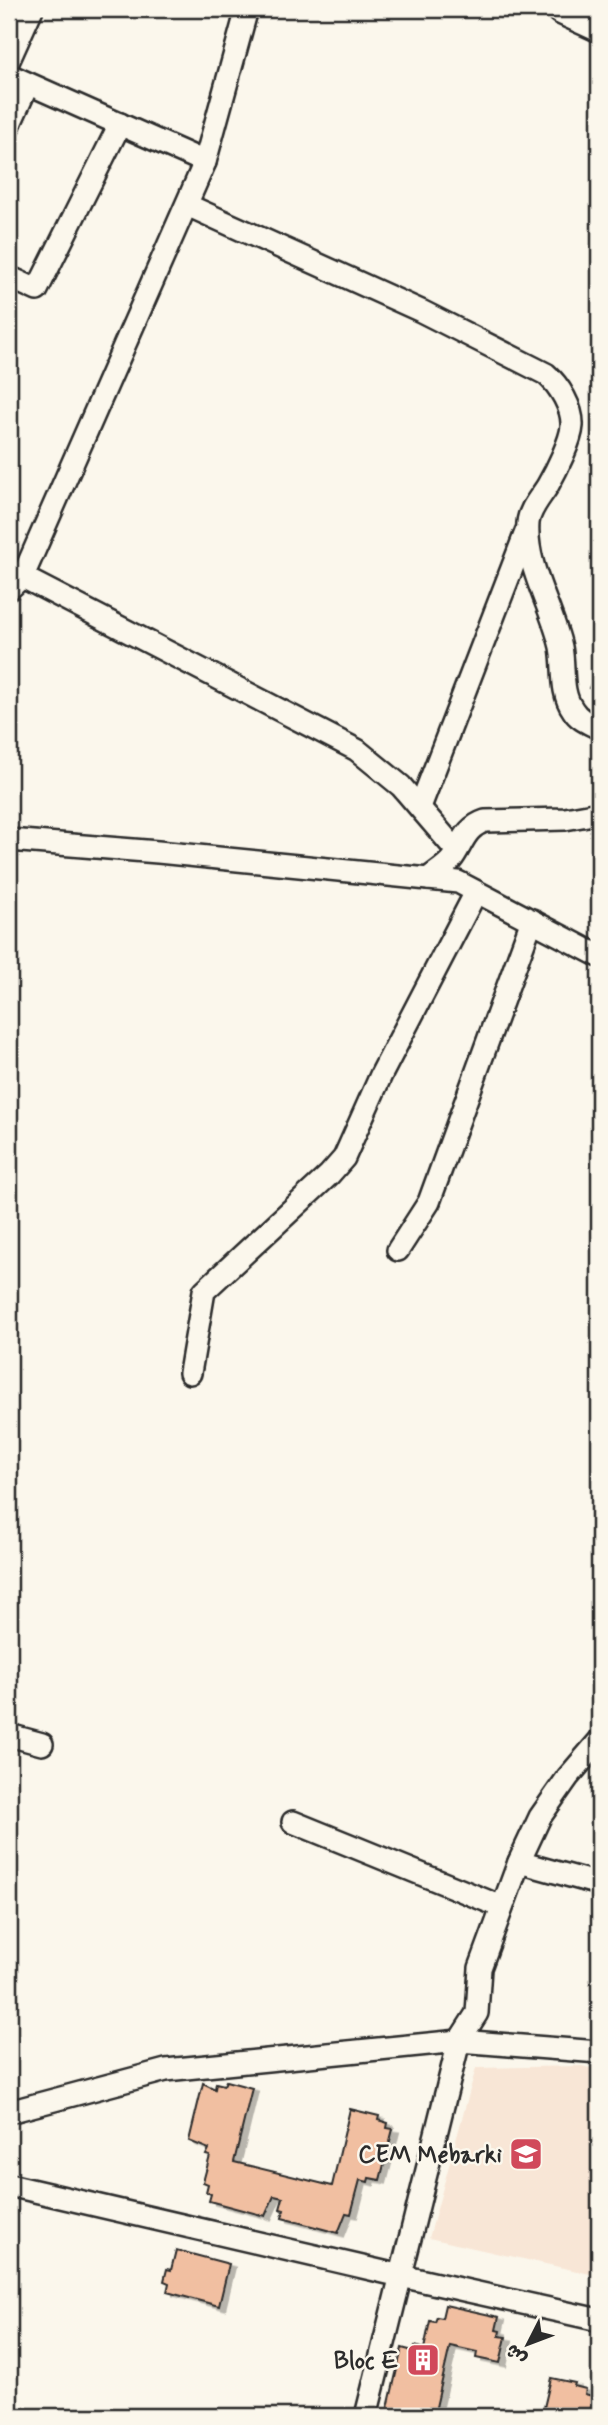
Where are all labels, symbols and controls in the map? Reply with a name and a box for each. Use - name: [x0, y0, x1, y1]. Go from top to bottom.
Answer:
- school or university icon: CEM Mebarki: [507, 2135, 545, 2173]
- place label: CEM Mebarki: [358, 2140, 503, 2171]
- north arrow: [492, 2310, 562, 2380]
- text: ش: [500, 2338, 533, 2371]
- building icon: Bloc E: [404, 2341, 442, 2379]
- place label: Bloc E: [334, 2346, 398, 2377]

